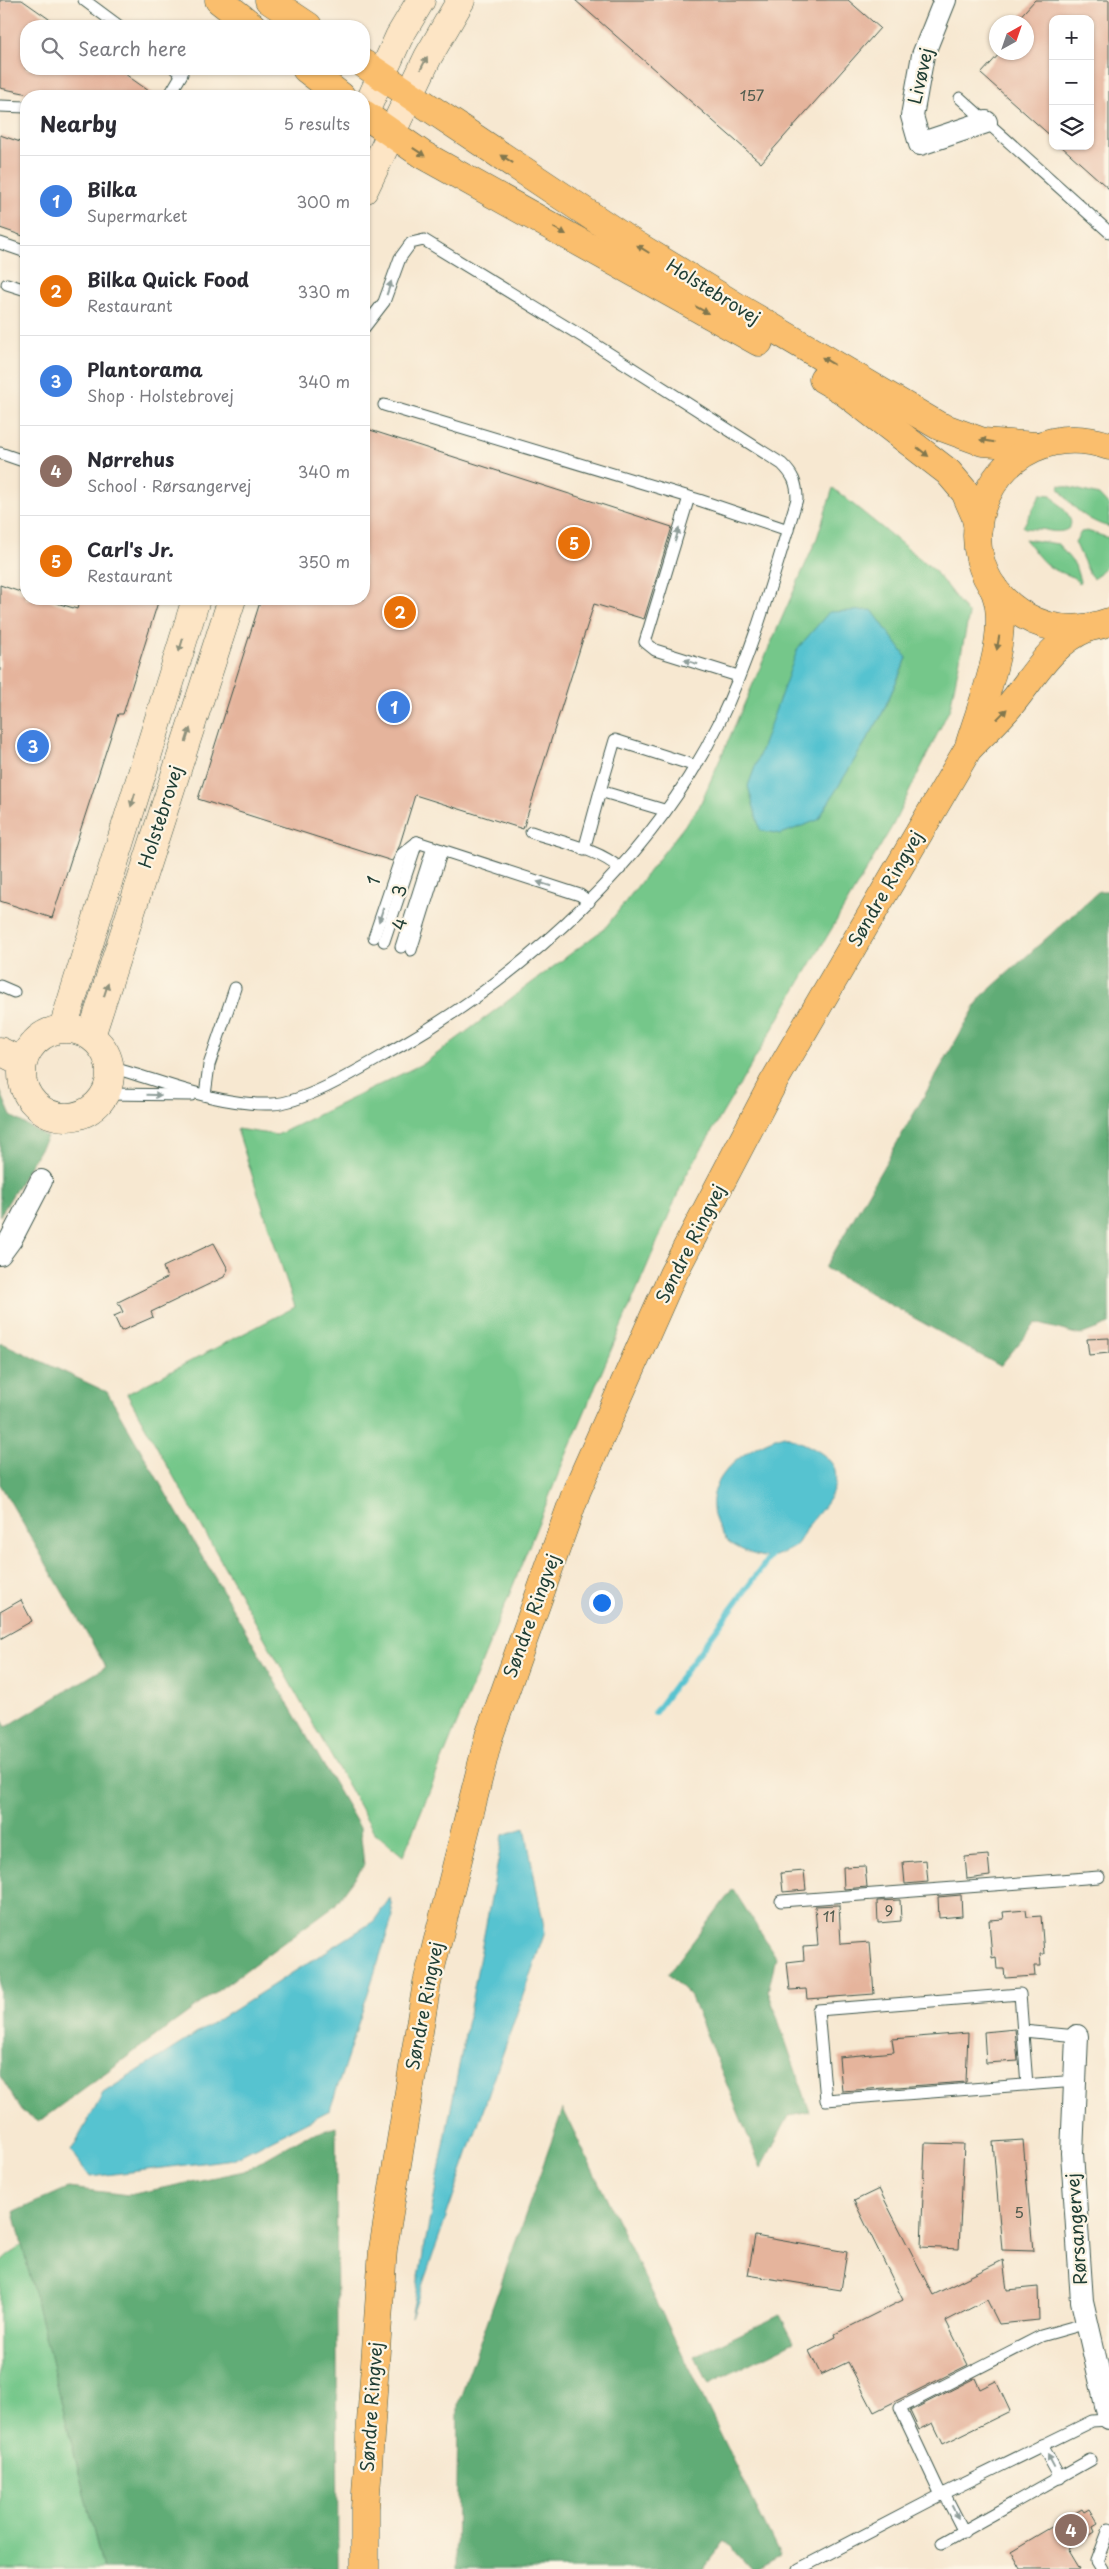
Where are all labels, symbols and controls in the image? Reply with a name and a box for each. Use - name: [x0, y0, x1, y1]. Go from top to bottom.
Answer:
- north arrow: [989, 15, 1034, 60]
- map controls: [1049, 15, 1094, 150]
- button: +: [1049, 15, 1094, 60]
- search box: [20, 20, 370, 75]
- icon: search: [38, 34, 66, 62]
- text: Search here: [78, 34, 187, 62]
- street label: Livøvej: [900, 45, 939, 107]
- one-way arrow: [420, 56, 428, 71]
- button: −: [1049, 60, 1094, 105]
- house number: 157: [740, 83, 765, 106]
- button: layers: [1049, 105, 1094, 150]
- text: Nearby: [40, 107, 117, 139]
- text: 5 results: [283, 111, 350, 135]
- one-way arrow: [412, 147, 425, 156]
- one-way arrow: [500, 154, 514, 164]
- text: Bilka: [87, 175, 137, 203]
- text: 1: [52, 189, 60, 213]
- text: 300 m: [296, 189, 350, 213]
- text: Supermarket: [87, 203, 187, 227]
- one-way arrow: [553, 227, 568, 235]
- one-way arrow: [636, 244, 649, 253]
- street label: Holstebrovej: [662, 251, 766, 330]
- text: Bilka Quick Food: [87, 265, 249, 293]
- text: 2: [50, 279, 62, 303]
- text: 330 m: [297, 279, 350, 303]
- one-way arrow: [386, 280, 393, 295]
- text: Restaurant: [87, 293, 173, 317]
- one-way arrow: [695, 306, 710, 314]
- text: Plantorama: [87, 355, 203, 383]
- one-way arrow: [821, 356, 834, 365]
- text: 3: [51, 369, 61, 393]
- text: 340 m: [298, 369, 350, 393]
- text: Shop · Holstebrovej: [87, 383, 234, 407]
- one-way arrow: [979, 437, 995, 445]
- text: Nørrehus: [87, 445, 174, 473]
- one-way arrow: [916, 447, 929, 457]
- text: 4: [51, 459, 61, 483]
- text: 340 m: [298, 459, 350, 483]
- text: School · Rørsangervej: [87, 473, 251, 497]
- pin: 5: [558, 524, 590, 562]
- one-way arrow: [674, 527, 682, 542]
- text: Carl's Jr.: [87, 535, 174, 563]
- text: 5: [51, 549, 61, 573]
- text: 350 m: [298, 549, 350, 573]
- text: Restaurant: [87, 563, 173, 587]
- pin: 2: [384, 593, 416, 631]
- one-way arrow: [994, 636, 1002, 652]
- one-way arrow: [177, 638, 185, 653]
- one-way arrow: [684, 657, 699, 665]
- pin: 1: [378, 688, 410, 726]
- one-way arrow: [996, 708, 1008, 720]
- pin: 3: [17, 727, 49, 765]
- one-way arrow: [185, 727, 192, 742]
- street label: Holstebrovej: [130, 762, 189, 871]
- one-way arrow: [129, 793, 137, 808]
- street label: Søndre Ringvej: [840, 825, 929, 951]
- street label: 1: [358, 872, 387, 889]
- one-way arrow: [536, 880, 551, 888]
- street label: 3: [384, 881, 413, 900]
- one-way arrow: [377, 908, 385, 923]
- street label: 4: [384, 914, 413, 933]
- one-way arrow: [103, 982, 111, 997]
- one-way arrow: [146, 1091, 162, 1099]
- street label: Søndre Ringvej: [648, 1179, 731, 1307]
- street label: Søndre Ringvej: [496, 1550, 566, 1681]
- your location: [589, 1590, 615, 1616]
- house number: 9: [885, 1898, 893, 1921]
- house number: 11: [823, 1904, 835, 1927]
- street label: Søndre Ringvej: [398, 1939, 449, 2072]
- street label: Rørsangervej: [1058, 2172, 1093, 2286]
- house number: 5: [1014, 2200, 1024, 2223]
- street label: Søndre Ringvej: [352, 2341, 389, 2473]
- one-way arrow: [1047, 2454, 1055, 2469]
- one-way arrow: [950, 2506, 959, 2519]
- pin: 4: [1055, 2511, 1087, 2549]

